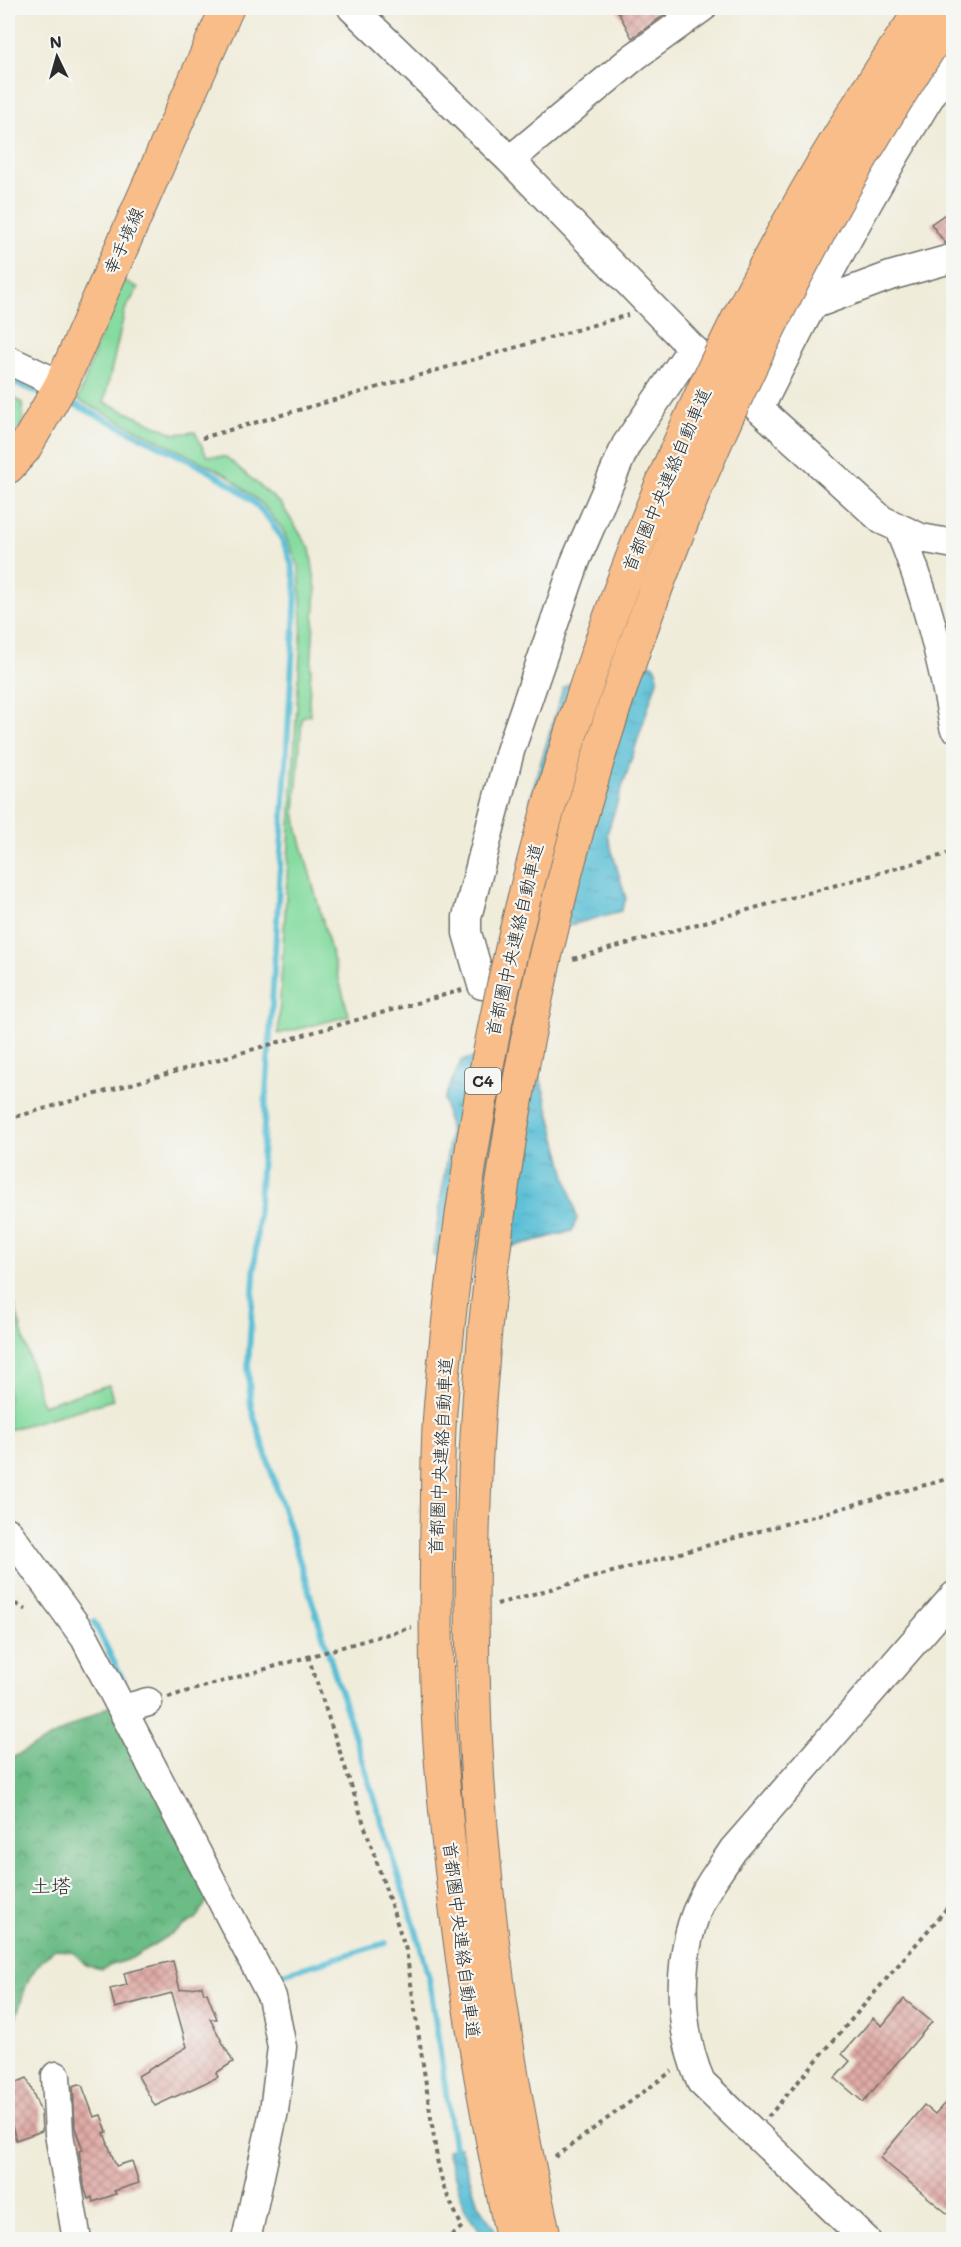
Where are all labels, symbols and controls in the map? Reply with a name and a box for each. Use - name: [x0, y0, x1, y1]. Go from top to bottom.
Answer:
- north arrow: [27, 27, 87, 87]
- text: N: [49, 31, 63, 53]
- street label: 幸手境線: [97, 203, 149, 278]
- street label: 首都圏中央連絡自動車道: [616, 384, 716, 575]
- street label: 首都圏中央連絡自動車道: [480, 841, 548, 1039]
- road number: C4: [465, 1068, 501, 1094]
- street label: 首都圏中央連絡自動車道: [423, 1356, 457, 1555]
- street label: 首都圏中央連絡自動車道: [438, 1840, 486, 2040]
- district label: 土塔: [31, 1872, 71, 1898]

